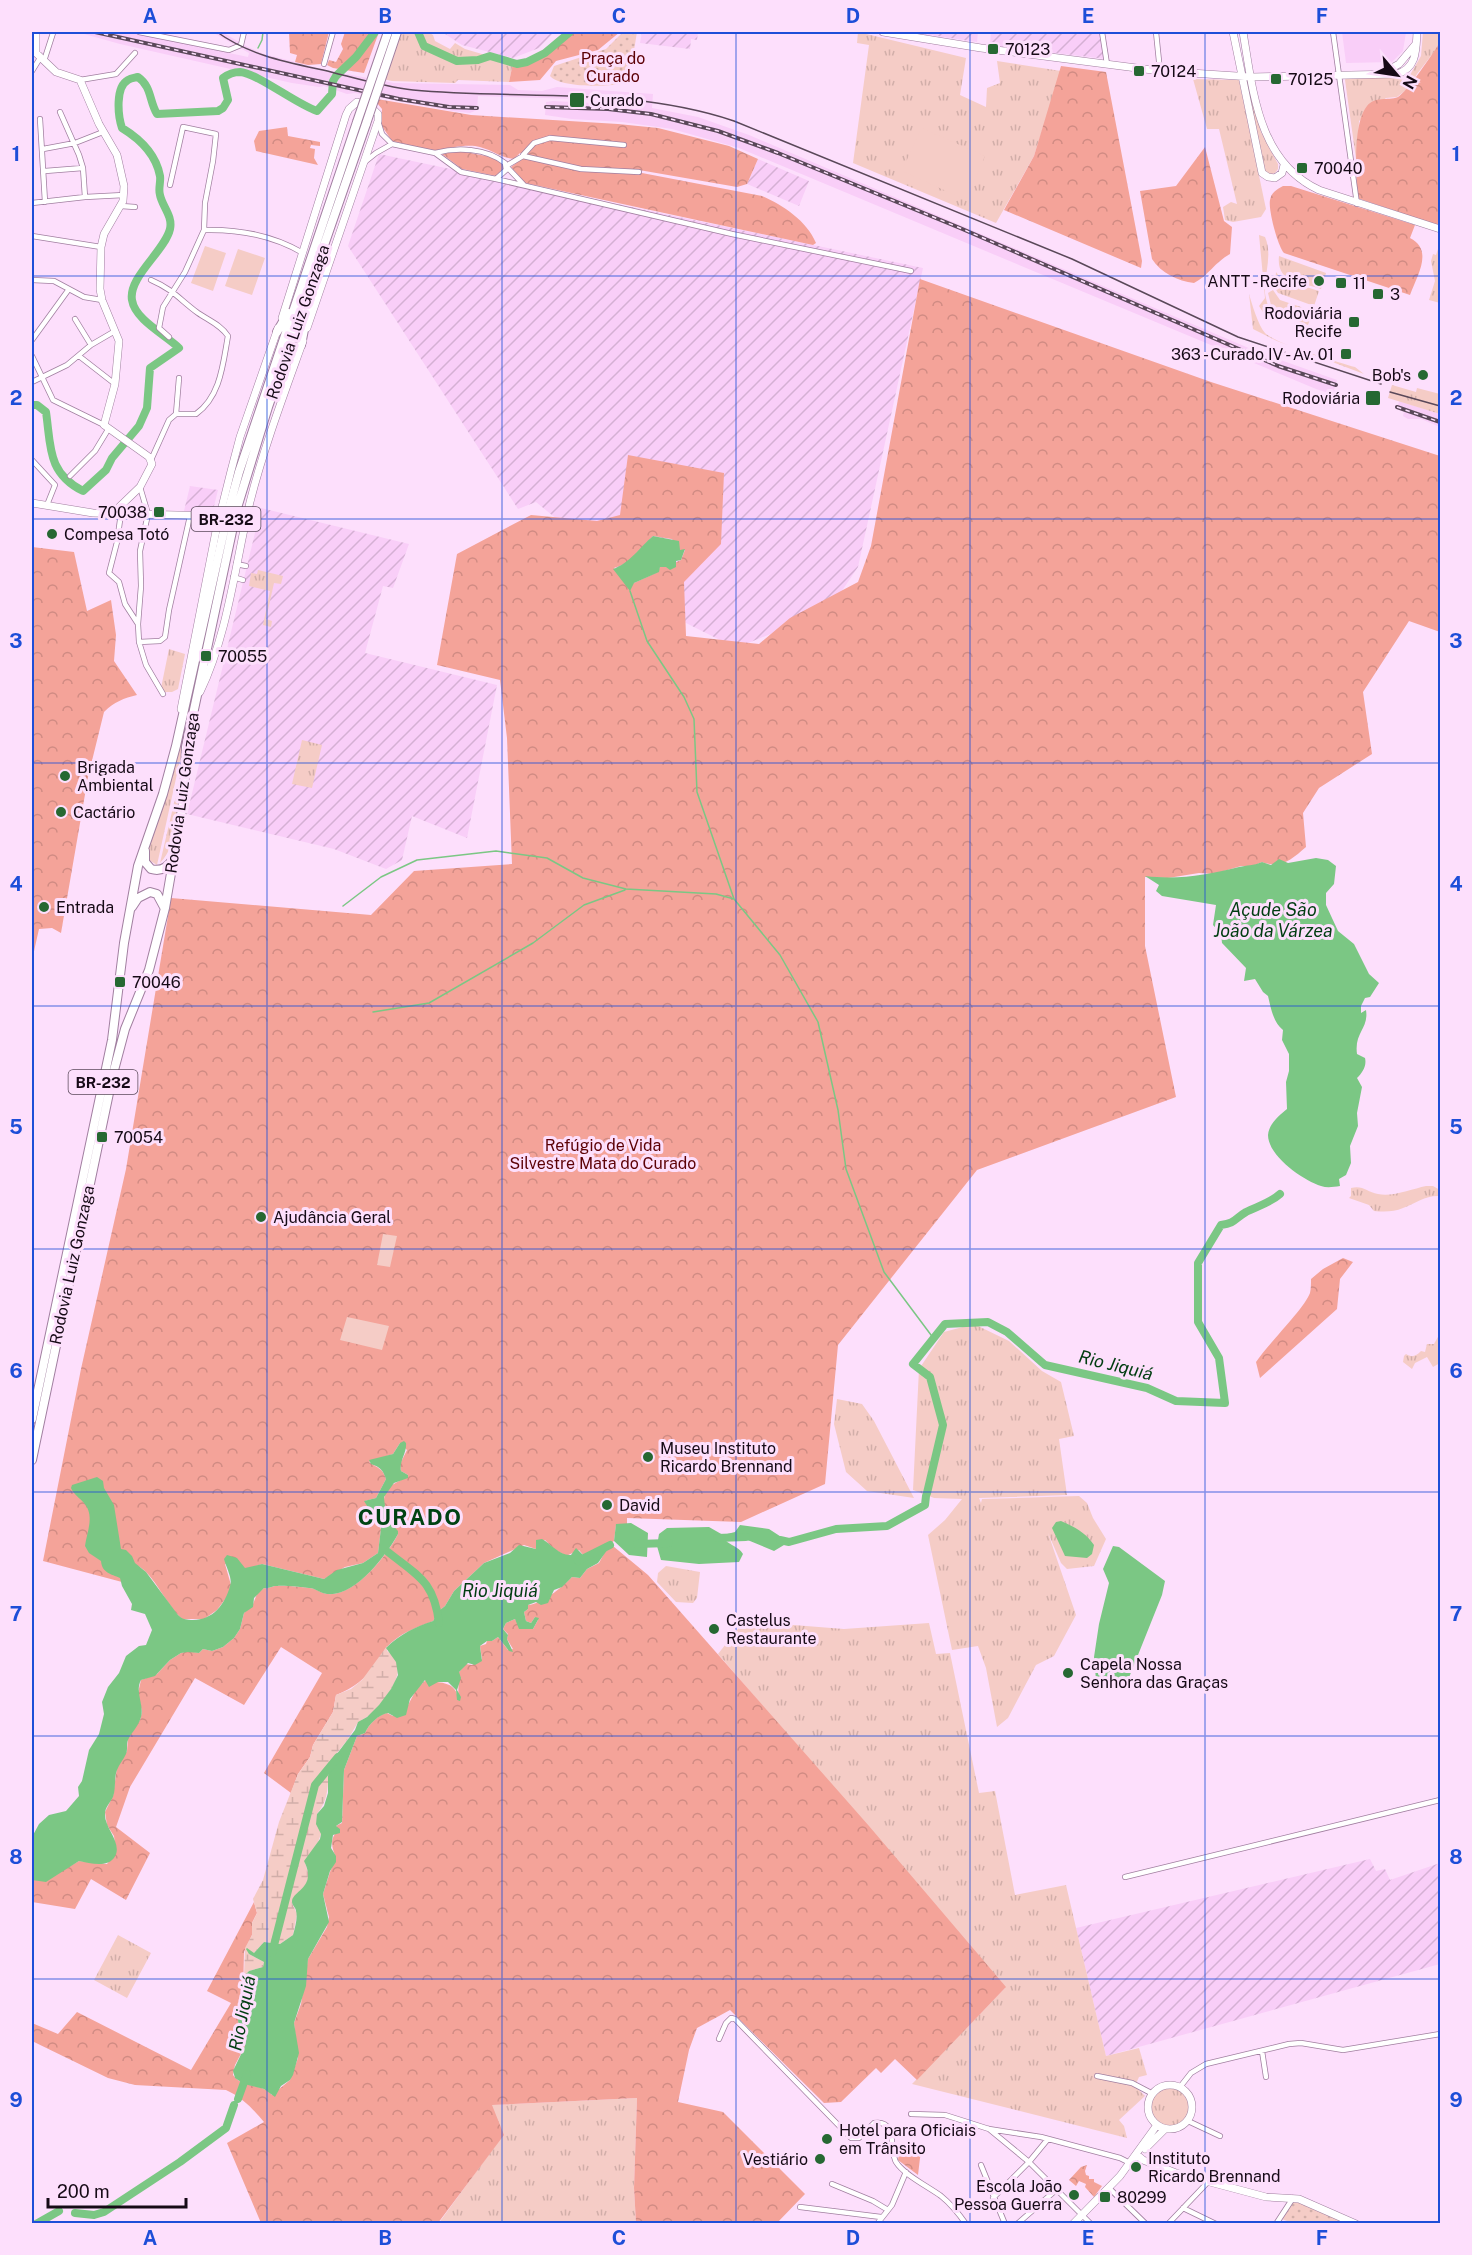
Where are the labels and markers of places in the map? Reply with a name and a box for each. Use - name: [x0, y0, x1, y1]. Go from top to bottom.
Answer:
- place label: 70123: [1005, 40, 1050, 59]
- marker: 70123: [986, 42, 1000, 56]
- place label: 70124: [1151, 62, 1196, 81]
- marker: 70124: [1132, 64, 1146, 78]
- place label: 70125: [1288, 70, 1333, 89]
- marker: 70125: [1269, 72, 1283, 86]
- marker: Curado: [568, 91, 586, 109]
- place label: Curado: [590, 91, 644, 110]
- place label: 70040: [1314, 159, 1363, 178]
- marker: 70040: [1295, 161, 1309, 175]
- place label: ANTT - Recife: [1207, 272, 1307, 291]
- marker: ANTT - Recife: [1312, 274, 1326, 288]
- place label: 11: [1353, 274, 1366, 293]
- marker: 11: [1334, 276, 1348, 290]
- place label: 3: [1390, 285, 1400, 304]
- marker: 3: [1371, 287, 1385, 301]
- place label: Rodoviária Recife: [1264, 304, 1342, 341]
- marker: Rodoviária Recife: [1347, 315, 1361, 329]
- place label: 363 - Curado IV - Av. 01: [1171, 345, 1334, 364]
- marker: 363 - Curado IV - Av. 01: [1339, 347, 1353, 361]
- place label: Bob's: [1372, 366, 1411, 385]
- marker: Bob's: [1416, 368, 1430, 382]
- place label: Rodoviária: [1282, 389, 1360, 408]
- marker: Rodoviária: [1364, 389, 1382, 407]
- place label: 70038: [98, 503, 147, 522]
- marker: 70038: [152, 505, 166, 519]
- place label: Compesa Totó: [64, 525, 169, 544]
- marker: Compesa Totó: [45, 527, 59, 541]
- place label: 70055: [218, 647, 267, 666]
- marker: 70055: [199, 649, 213, 663]
- place label: Brigada Ambiental: [77, 758, 154, 795]
- marker: Brigada Ambiental: [58, 769, 72, 783]
- place label: Cactário: [73, 803, 135, 822]
- marker: Cactário: [54, 805, 68, 819]
- place label: Entrada: [56, 898, 114, 917]
- marker: Entrada: [37, 900, 51, 914]
- place label: 70046: [132, 973, 181, 992]
- marker: 70046: [113, 975, 127, 989]
- place label: 70054: [114, 1128, 163, 1147]
- marker: 70054: [95, 1130, 109, 1144]
- place label: Ajudância Geral: [273, 1208, 391, 1227]
- marker: Ajudância Geral: [254, 1210, 268, 1224]
- place label: Museu Instituto Ricardo Brennand: [660, 1439, 793, 1476]
- marker: Museu Instituto Ricardo Brennand: [641, 1450, 655, 1464]
- place label: David: [619, 1496, 660, 1515]
- marker: David: [600, 1498, 614, 1512]
- place label: Castelus Restaurante: [726, 1611, 817, 1648]
- marker: Castelus Restaurante: [707, 1622, 721, 1636]
- place label: Capela Nossa Senhora das Graças: [1080, 1655, 1228, 1692]
- marker: Capela Nossa Senhora das Graças: [1061, 1666, 1075, 1680]
- place label: Hotel para Oficiais em Trânsito: [839, 2121, 976, 2158]
- marker: Hotel para Oficiais em Trânsito: [820, 2132, 834, 2146]
- place label: Instituto Ricardo Brennand: [1148, 2149, 1281, 2186]
- place label: Vestiário: [743, 2150, 808, 2169]
- marker: Vestiário: [813, 2152, 827, 2166]
- marker: Instituto Ricardo Brennand: [1129, 2160, 1143, 2174]
- place label: Escola João Pessoa Guerra: [954, 2177, 1062, 2214]
- marker: Escola João Pessoa Guerra: [1067, 2188, 1081, 2202]
- place label: 80299: [1117, 2188, 1166, 2207]
- marker: 80299: [1098, 2190, 1112, 2204]

